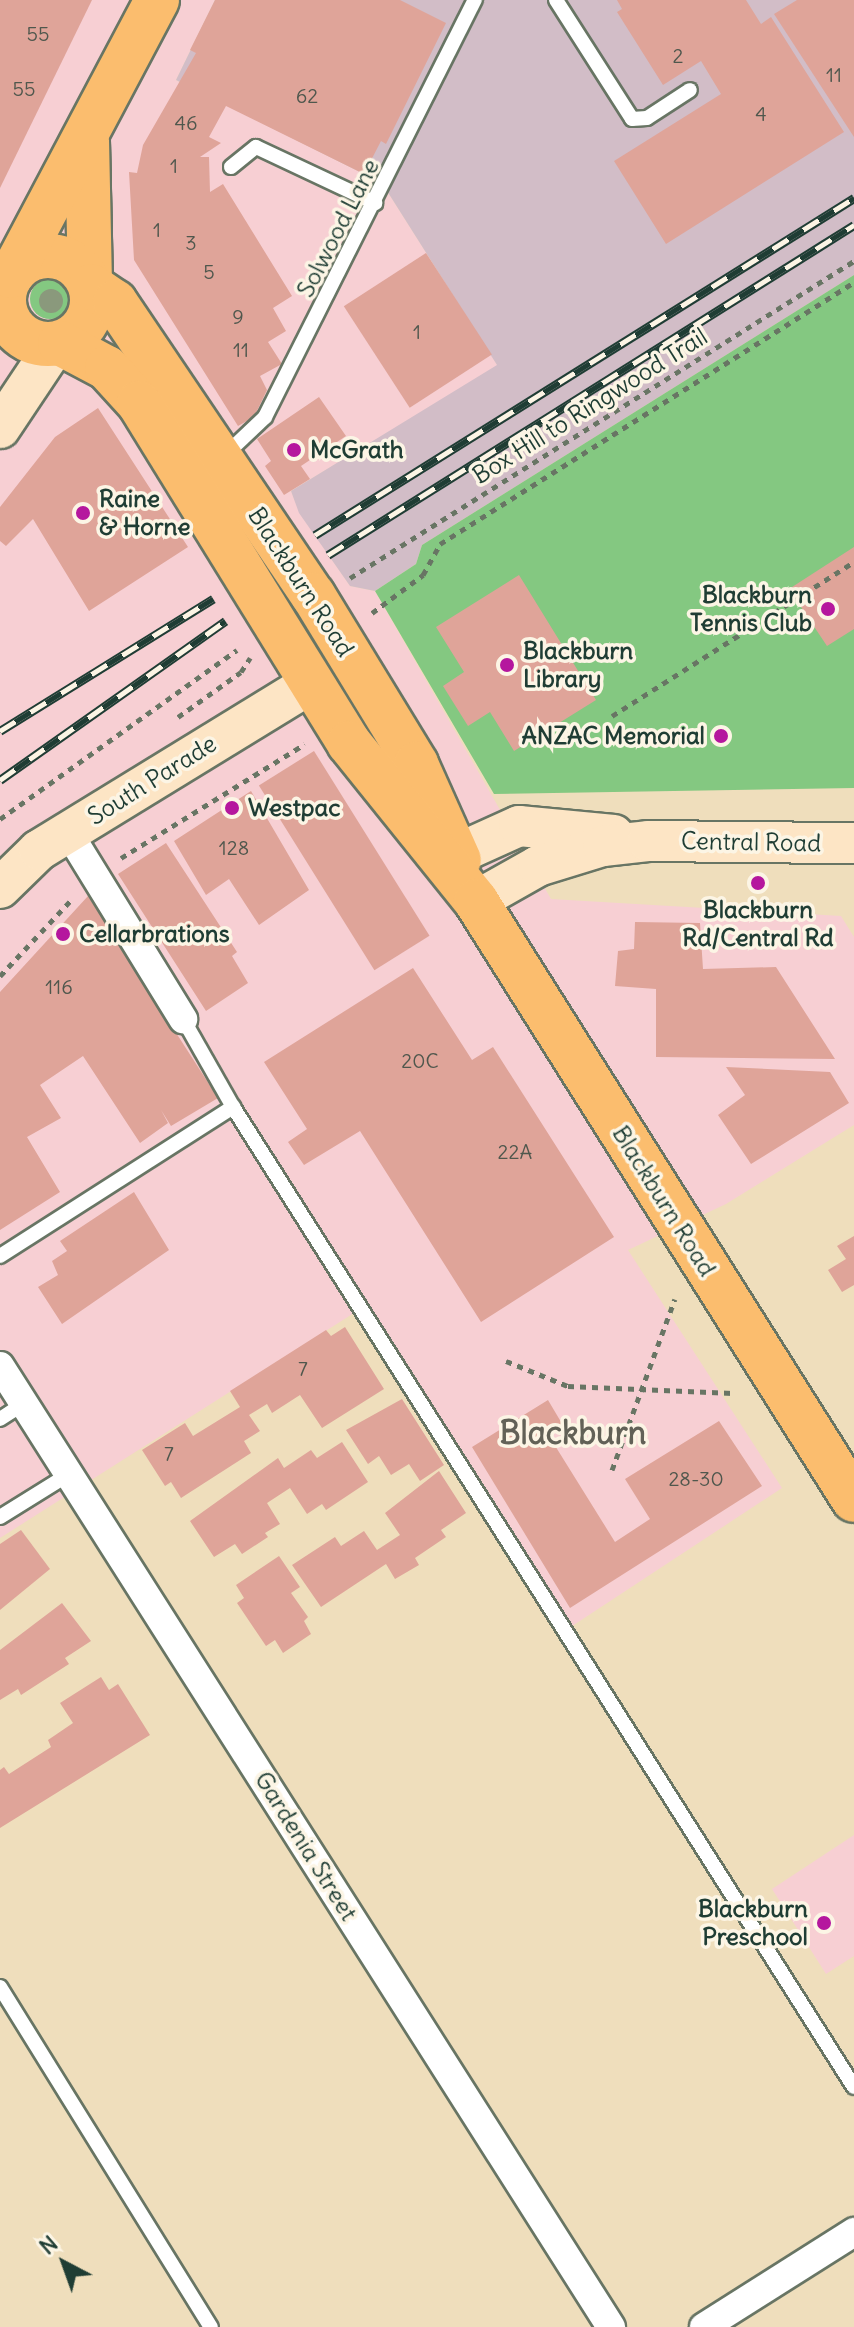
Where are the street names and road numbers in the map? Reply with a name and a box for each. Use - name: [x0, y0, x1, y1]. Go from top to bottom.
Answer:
- street label: Solwood Lane: [291, 154, 385, 302]
- street label: Box Hill to Ringwood Trail: [467, 322, 713, 490]
- street label: Blackburn Road: [242, 502, 360, 662]
- street label: South Parade: [82, 729, 222, 831]
- street label: Central Road: [681, 826, 821, 858]
- street label: Blackburn Road: [606, 1120, 722, 1282]
- street label: Gardenia Street: [249, 1766, 363, 1926]

